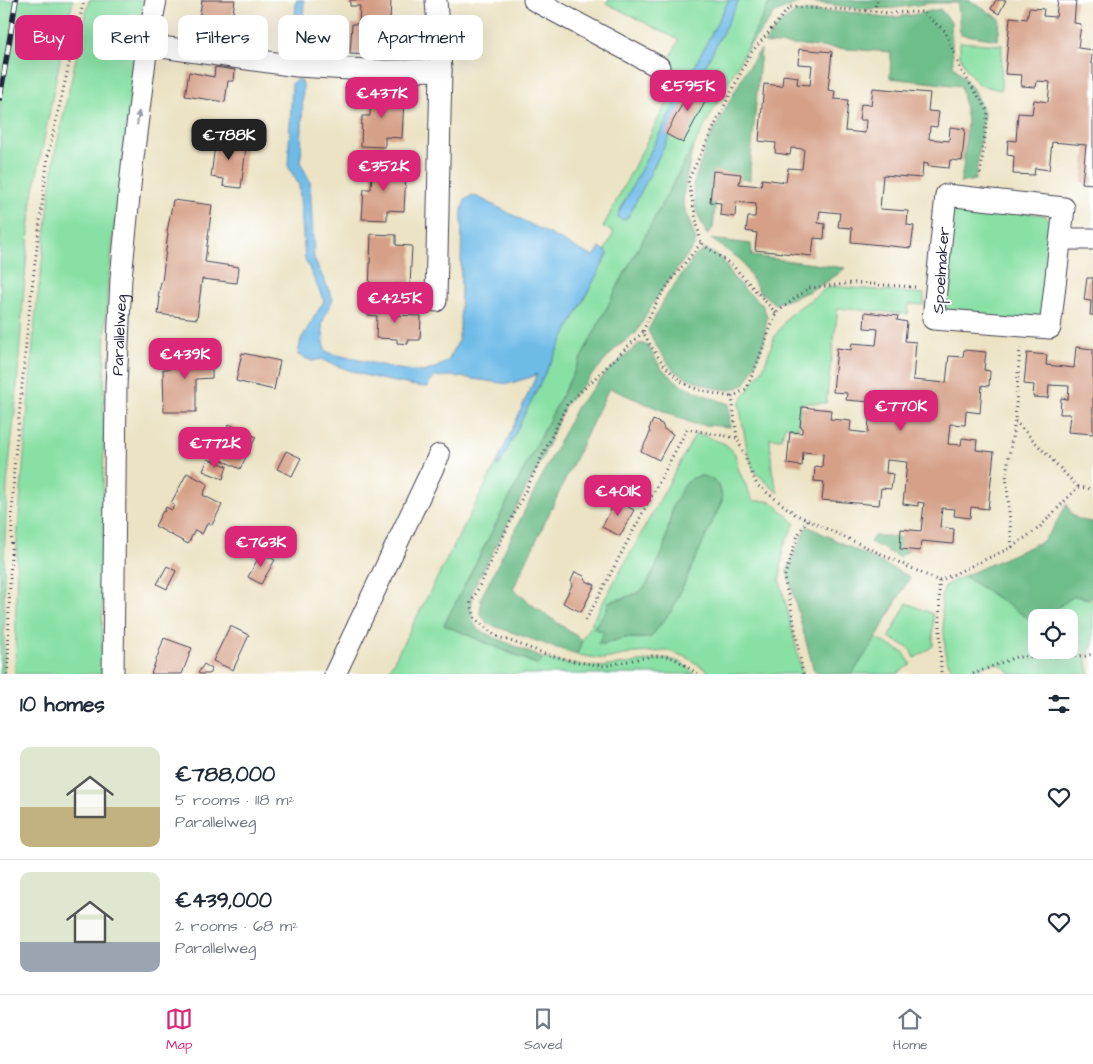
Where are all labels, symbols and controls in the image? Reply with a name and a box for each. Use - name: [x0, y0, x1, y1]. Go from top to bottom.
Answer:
- chip: Buy: [15, 15, 83, 60]
- chip: Rent: [93, 15, 168, 60]
- chip: Filters: [178, 15, 268, 60]
- chip: New: [278, 15, 349, 60]
- chip: Apartment: [359, 15, 483, 60]
- pin: €595K: [653, 70, 723, 112]
- text: €595K: [661, 75, 715, 97]
- pin: €437K: [347, 76, 417, 119]
- text: €437K: [356, 82, 408, 104]
- one-way arrow: [134, 110, 142, 126]
- pin: €788K: [194, 119, 264, 161]
- text: €788K: [203, 124, 256, 146]
- pin: €352K: [349, 150, 419, 192]
- text: €352K: [358, 155, 410, 177]
- street label: Spoelmaker: [927, 226, 955, 314]
- pin: €425K: [360, 282, 430, 324]
- text: €425K: [368, 287, 422, 309]
- street label: Parallelweg: [107, 294, 133, 376]
- pin: €439K: [150, 338, 220, 380]
- text: €439K: [160, 343, 210, 365]
- pin: €770K: [866, 390, 936, 432]
- text: €770K: [875, 395, 927, 417]
- pin: €772K: [180, 426, 250, 469]
- text: €772K: [189, 432, 241, 454]
- pin: €401K: [583, 474, 653, 517]
- text: €401K: [595, 480, 641, 502]
- pin: €763K: [226, 526, 296, 568]
- text: €763K: [236, 531, 286, 553]
- map controls: [1028, 609, 1078, 659]
- button: locate: [1028, 609, 1078, 659]
- text: 10 homes: [20, 690, 105, 719]
- icon: filters: [1045, 690, 1073, 718]
- text: €788,000: [175, 760, 275, 789]
- icon: home: [60, 767, 120, 827]
- icon: heart: [1045, 783, 1073, 811]
- text: 5 rooms · 118 m²: [175, 789, 294, 811]
- text: Parallelweg: [175, 811, 256, 833]
- text: €439,000: [175, 886, 272, 915]
- icon: home: [60, 892, 120, 952]
- icon: heart: [1045, 908, 1073, 936]
- text: 2 rooms · 68 m²: [175, 915, 298, 937]
- text: Parallelweg: [175, 937, 256, 959]
- tab: Map: [165, 1005, 193, 1055]
- tab: Saved: [524, 1005, 562, 1055]
- tab: Home: [893, 1005, 928, 1055]

